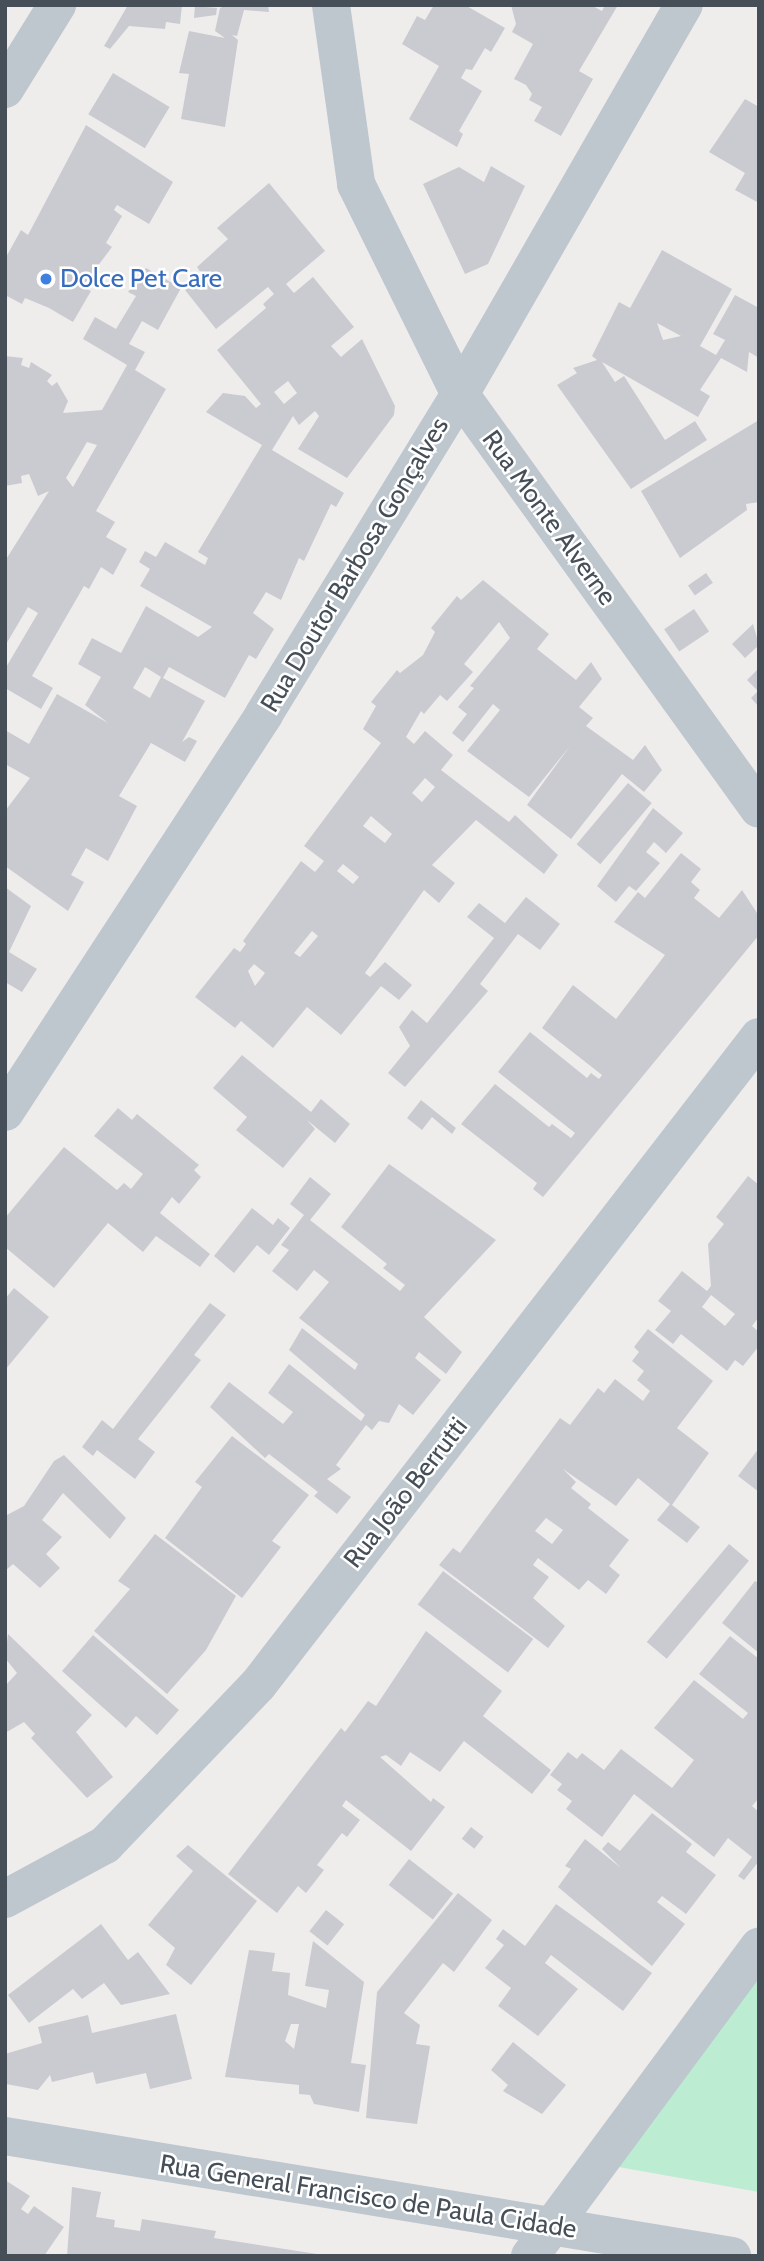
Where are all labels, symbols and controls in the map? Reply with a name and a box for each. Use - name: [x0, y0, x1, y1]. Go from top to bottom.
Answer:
- place label: Dolce Pet Care: [60, 263, 222, 295]
- marker: Dolce Pet Care: [38, 271, 54, 287]
- street label: Rua Doutor Barbosa Gonçalves: [255, 412, 455, 718]
- street label: Rua Monte Alverne: [475, 425, 623, 611]
- street label: Rua João Berrutti: [338, 1412, 474, 1574]
- street label: Rua General Francisco de Paula Cidade: [158, 2149, 578, 2245]

